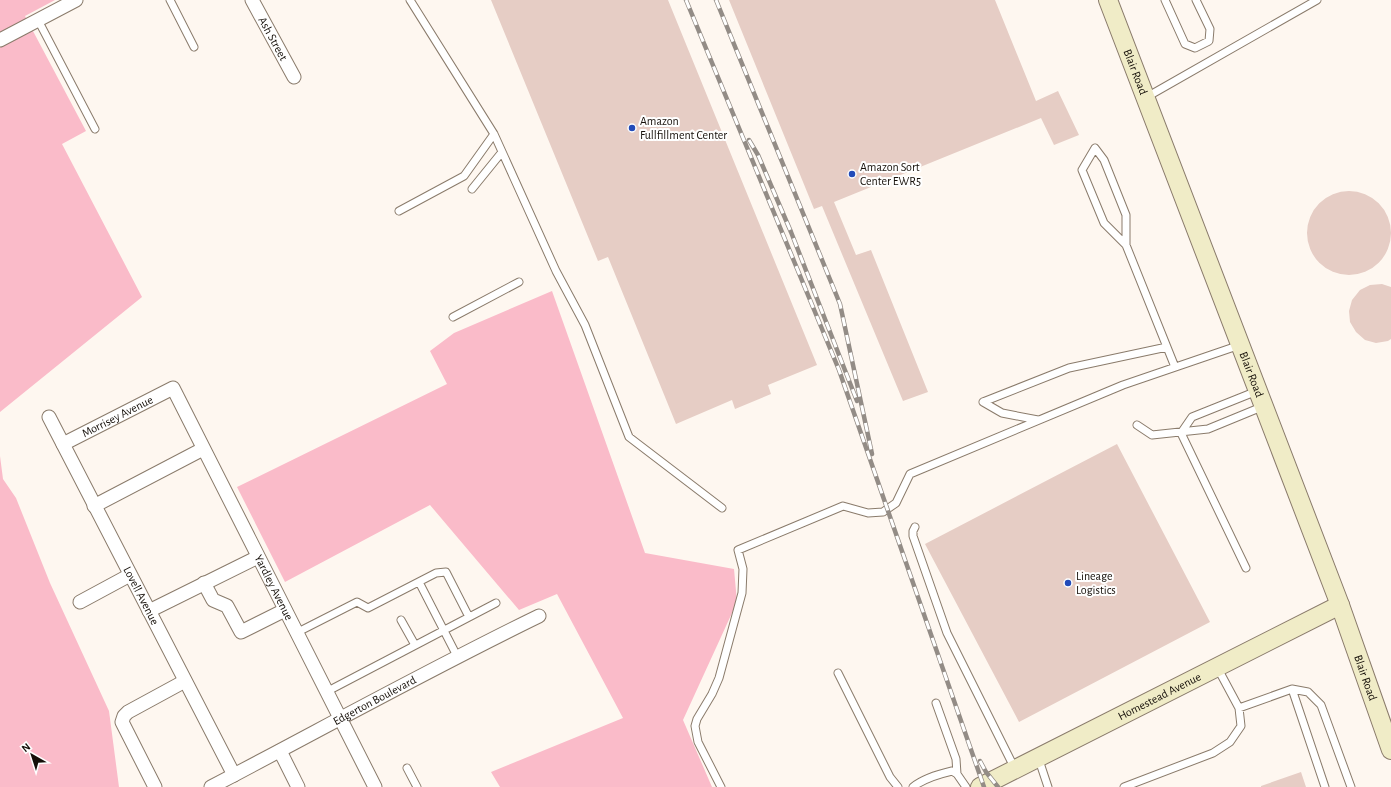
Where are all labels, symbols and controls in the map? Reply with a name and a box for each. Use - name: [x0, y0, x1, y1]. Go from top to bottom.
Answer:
- street label: Ash Street: [256, 15, 290, 63]
- street label: Blair Road: [1121, 47, 1150, 96]
- place label: Amazon Fullfillment Center: [640, 115, 727, 141]
- marker: Amazon Fullfillment Center: [627, 123, 637, 133]
- place label: Amazon Sort Center EWR5: [860, 161, 921, 187]
- marker: Amazon Sort Center EWR5: [847, 169, 857, 179]
- street label: Blair Road: [1237, 350, 1266, 399]
- street label: Morrisey Avenue: [80, 393, 155, 439]
- street label: Yardley Avenue: [252, 553, 296, 622]
- street label: Lovell Avenue: [121, 564, 161, 627]
- place label: Lineage Logistics: [1076, 570, 1116, 596]
- marker: Lineage Logistics: [1063, 578, 1073, 588]
- street label: Blair Road: [1352, 653, 1379, 702]
- street label: Homestead Avenue: [1116, 670, 1203, 722]
- street label: Edgerton Boulevard: [331, 674, 418, 727]
- north arrow: [12, 735, 52, 775]
- text: N: [20, 741, 32, 754]

